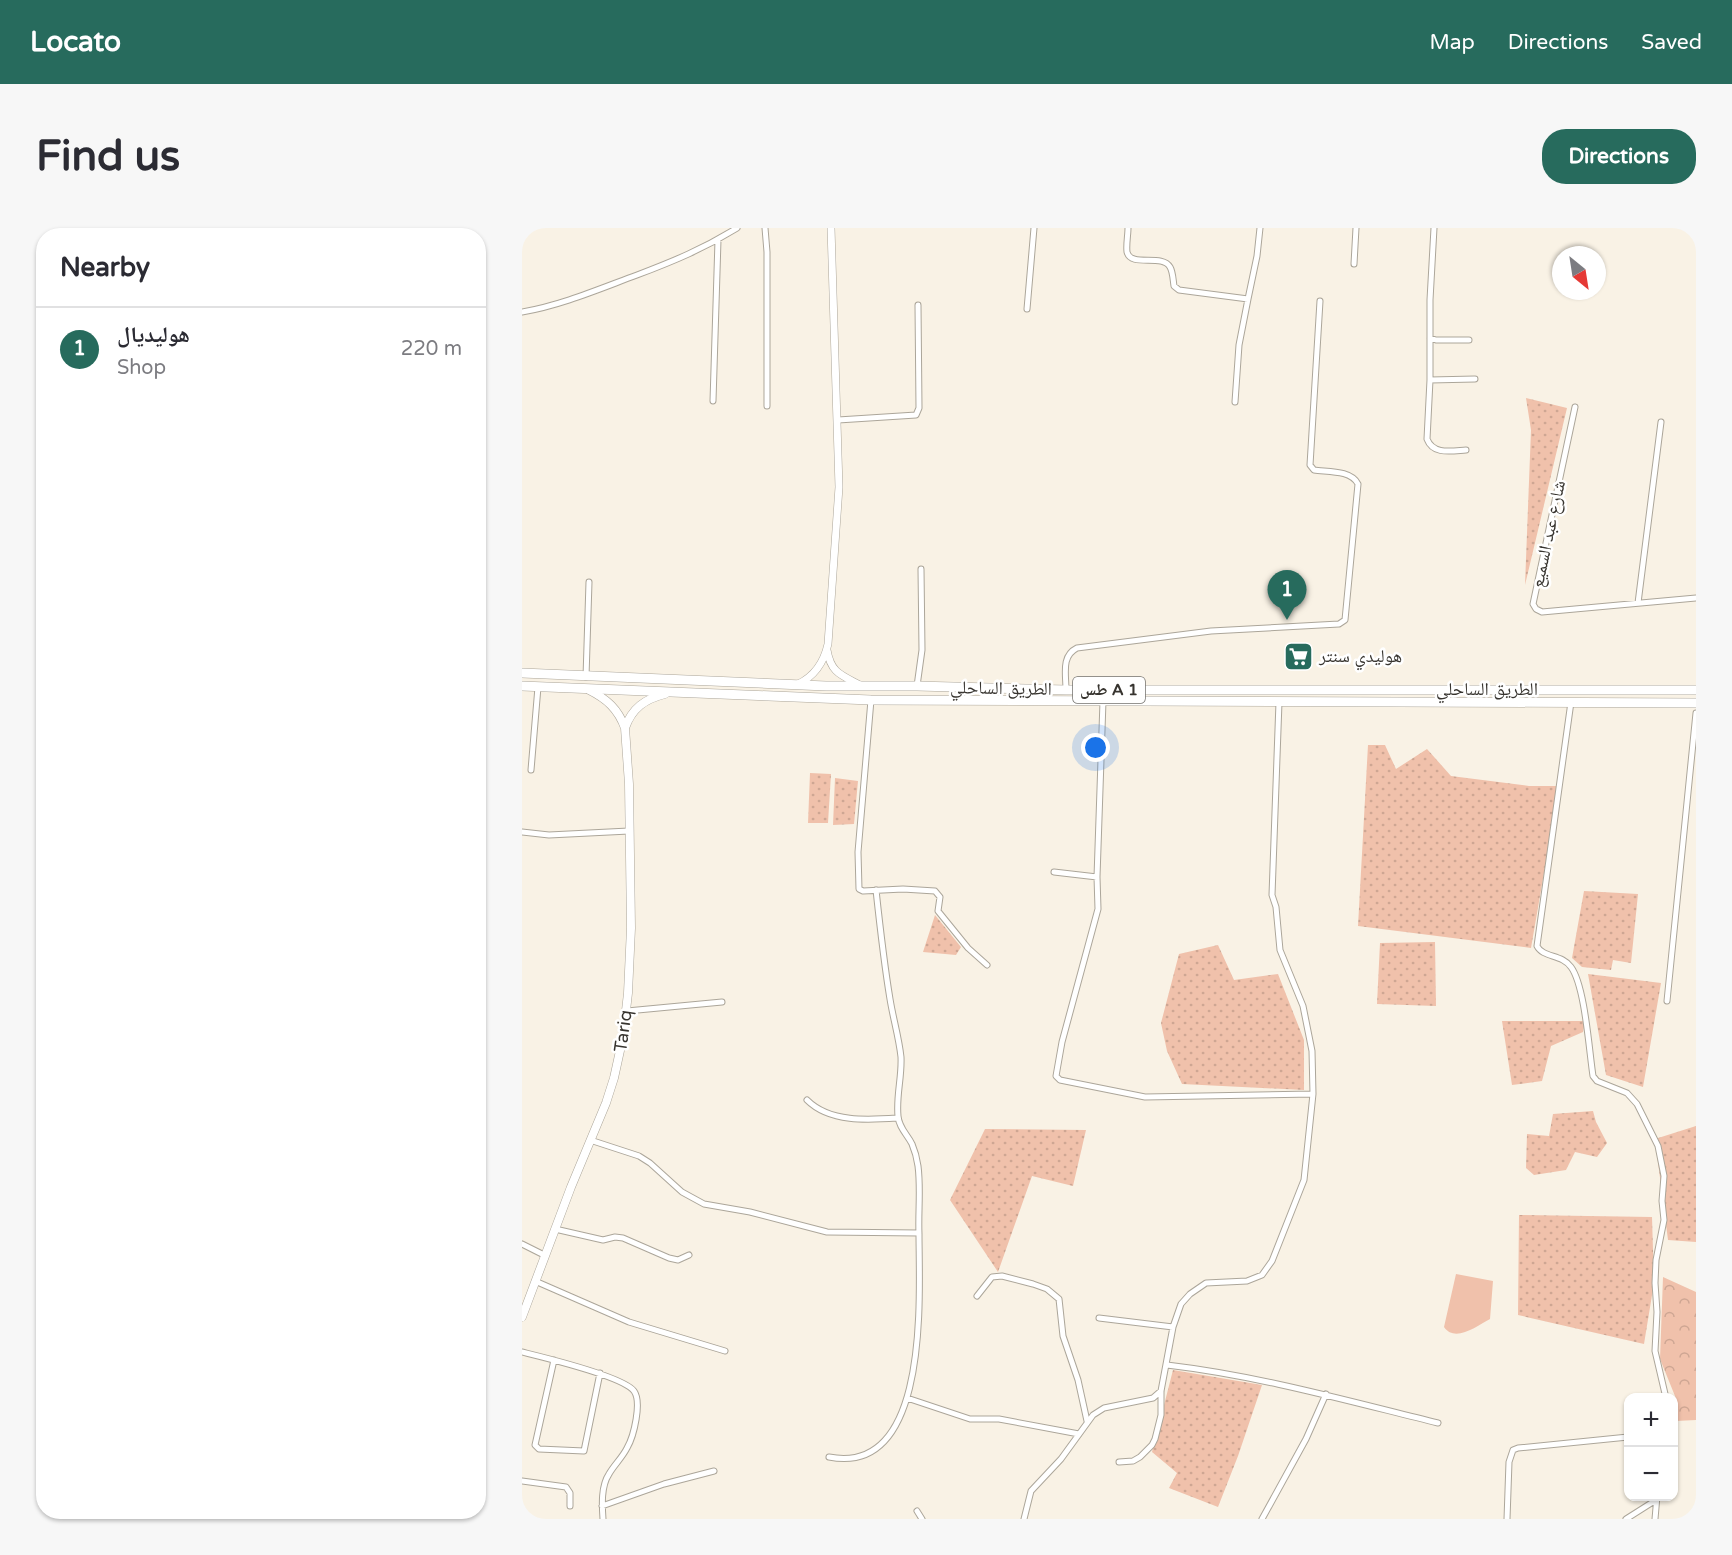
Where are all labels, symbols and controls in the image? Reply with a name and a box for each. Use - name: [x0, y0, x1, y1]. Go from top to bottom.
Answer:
- text: Locato: [30, 25, 121, 59]
- text: Map: [1429, 30, 1475, 55]
- text: Directions: [1508, 30, 1608, 55]
- text: Saved: [1641, 30, 1702, 55]
- button: Directions: [1542, 129, 1696, 184]
- text: Find us: [36, 131, 180, 182]
- north arrow: [1552, 246, 1606, 300]
- text: Nearby: [60, 252, 150, 283]
- text: هوليديال: [117, 322, 190, 348]
- text: 1: [73, 337, 86, 361]
- text: 220 m: [401, 337, 462, 361]
- text: Shop: [117, 356, 166, 380]
- street label: شارع عبد السميع: [1526, 478, 1571, 590]
- pin: 1: [1268, 570, 1306, 620]
- supermarket icon: هوليدي سنتر: [1282, 640, 1314, 672]
- place label: هوليدي سنتر: [1318, 645, 1402, 671]
- street label: الطريق الساحلي: [950, 676, 1052, 703]
- road number: طس A 1: [1073, 677, 1145, 703]
- street label: الطريق الساحلي: [1436, 678, 1538, 704]
- your location: [1081, 733, 1110, 762]
- street label: Tariq: [609, 1008, 637, 1054]
- map controls: [1624, 1393, 1678, 1501]
- button: +: [1624, 1393, 1678, 1447]
- button: −: [1624, 1447, 1678, 1501]

